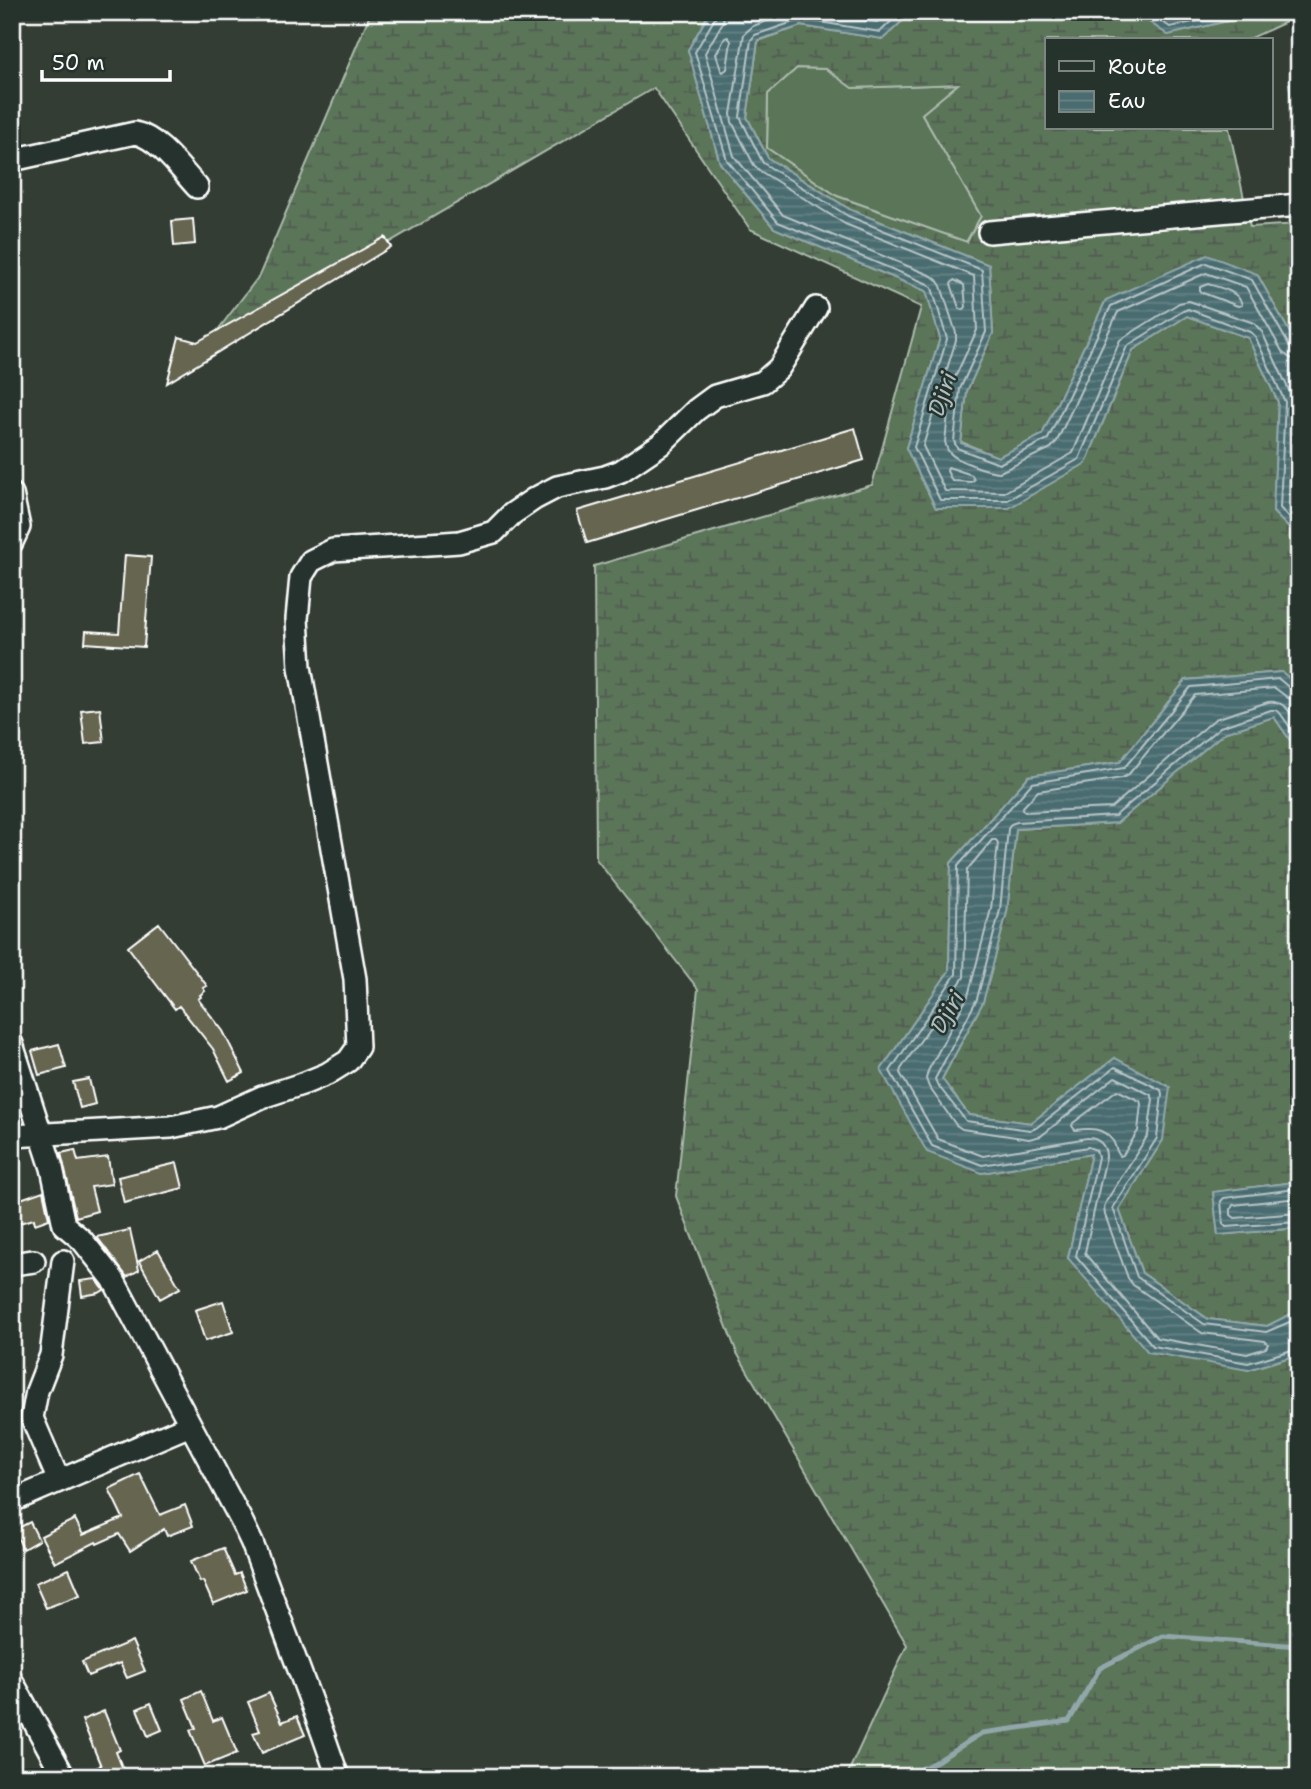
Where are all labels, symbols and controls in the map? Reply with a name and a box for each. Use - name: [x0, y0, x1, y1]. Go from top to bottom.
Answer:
- scale bar: [42, 38, 170, 82]
- legend: [1045, 38, 1272, 130]
- text: 50 m: [52, 49, 105, 77]
- text: Route: [1108, 53, 1167, 81]
- text: Eau: [1108, 87, 1146, 115]
- water label: Djiri: [921, 368, 964, 420]
- water label: Djiri: [923, 985, 971, 1039]

